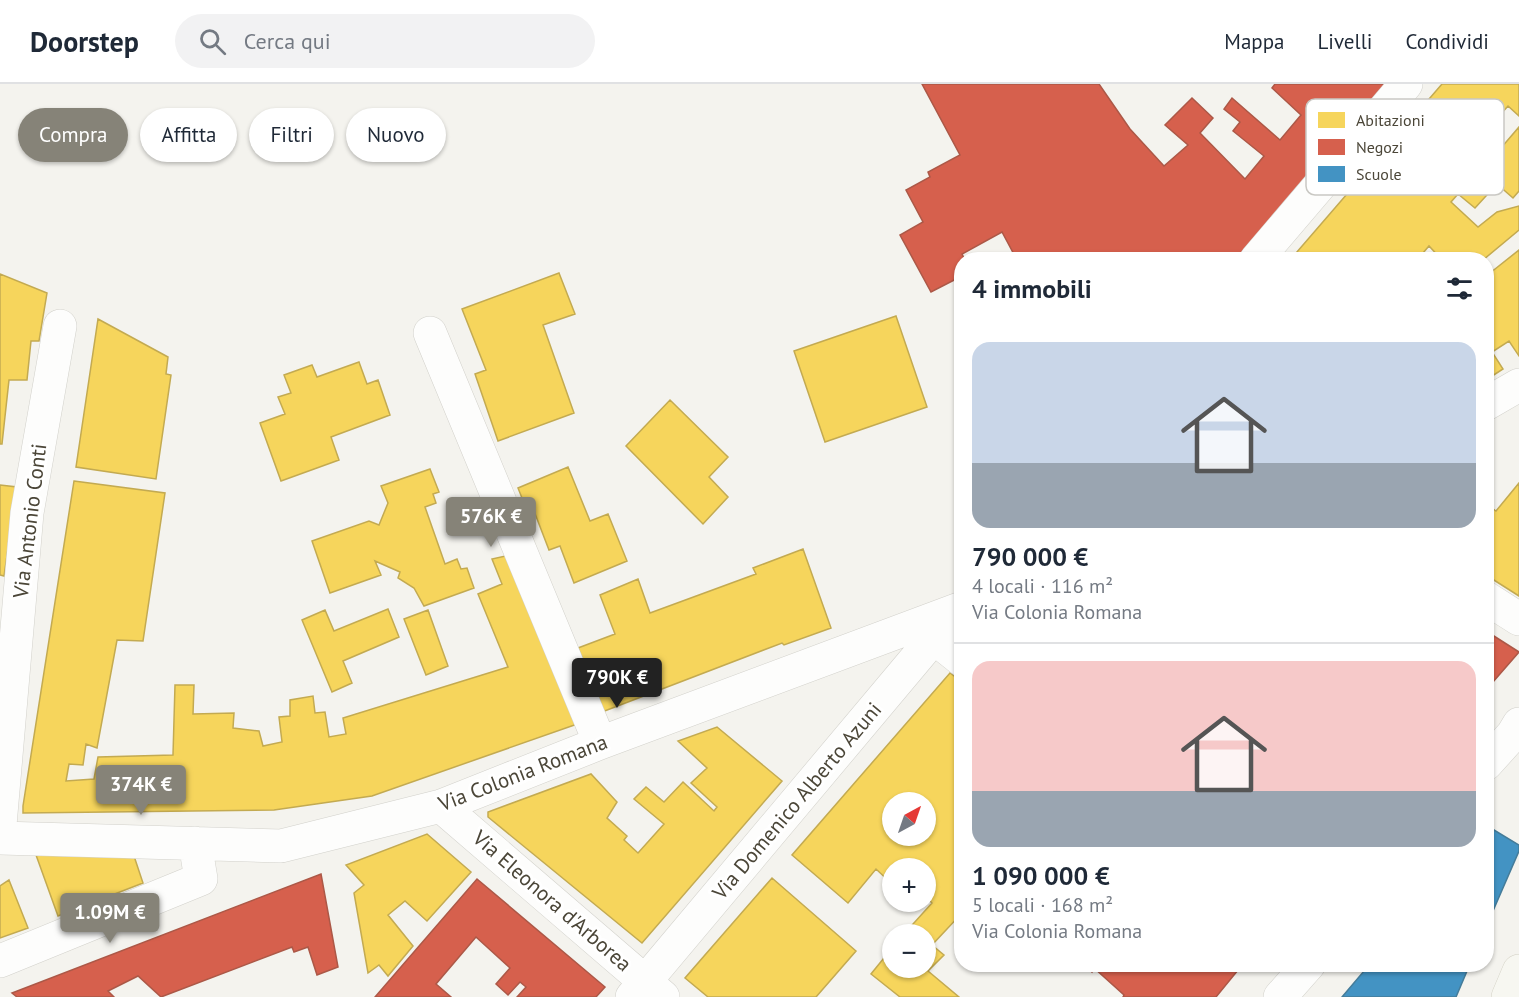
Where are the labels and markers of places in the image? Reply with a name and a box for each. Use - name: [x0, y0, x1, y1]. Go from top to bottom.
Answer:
- pin: 576K €: [442, 497, 540, 548]
- pin: 790K €: [568, 658, 666, 709]
- pin: 374K €: [92, 765, 190, 816]
- pin: 1.09M €: [55, 893, 165, 944]

